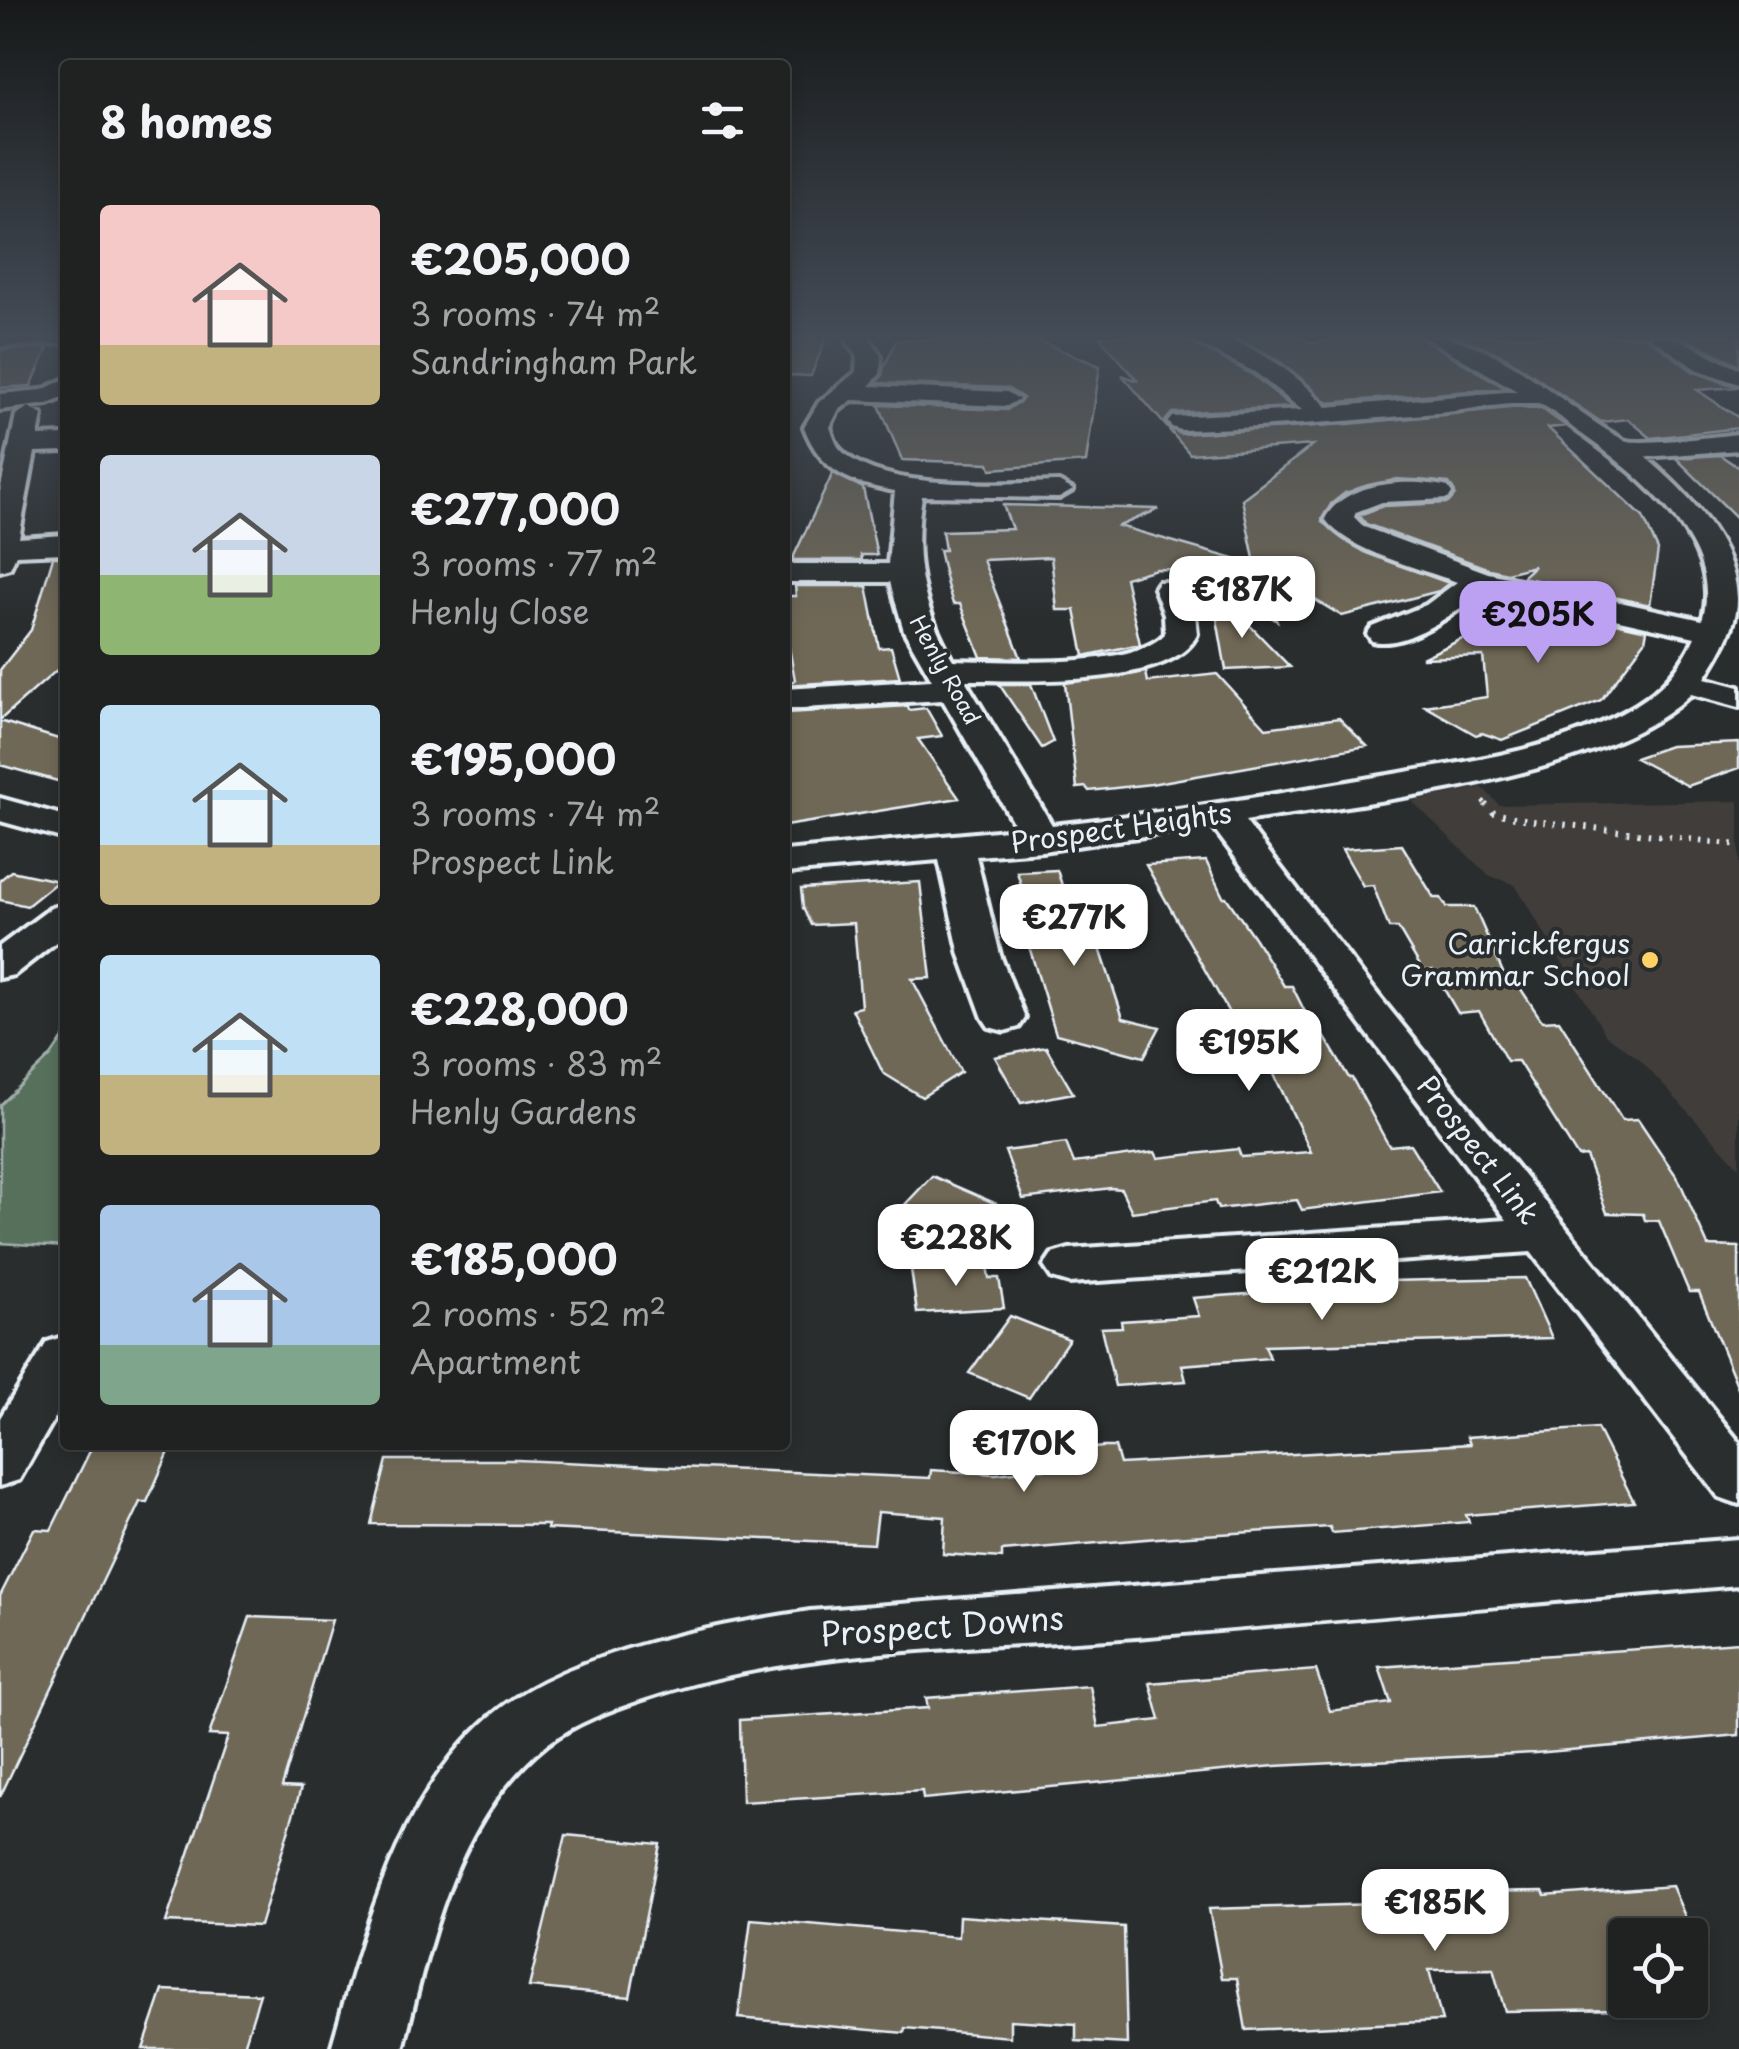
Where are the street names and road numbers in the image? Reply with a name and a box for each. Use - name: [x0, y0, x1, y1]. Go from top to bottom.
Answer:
- street label: Henly Road: [903, 608, 990, 730]
- street label: Prospect Heights: [1007, 790, 1234, 863]
- street label: Prospect Link: [1407, 1065, 1551, 1233]
- street label: Prospect Downs: [818, 1593, 1065, 1657]

